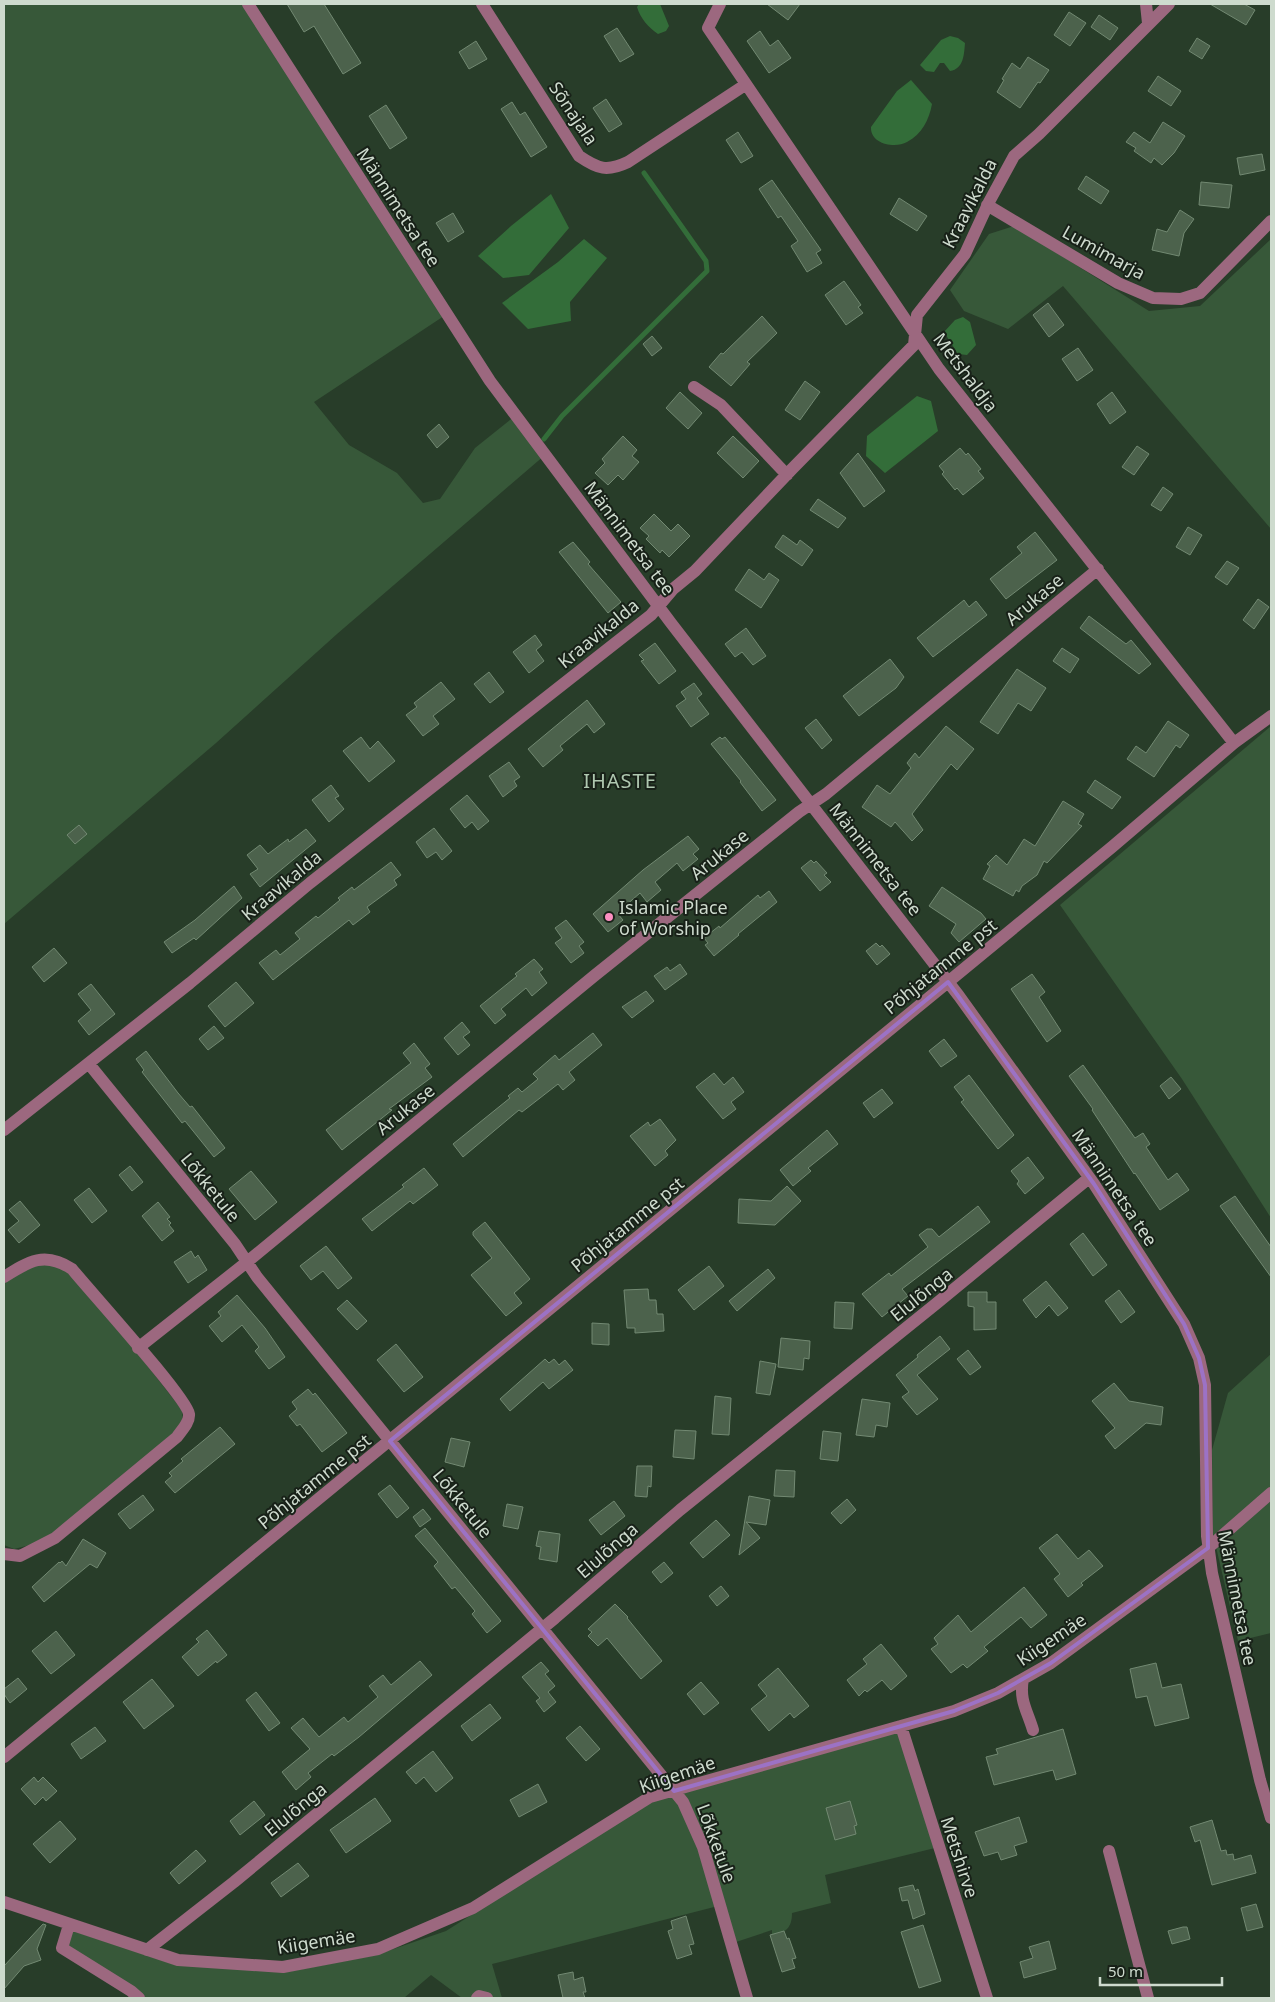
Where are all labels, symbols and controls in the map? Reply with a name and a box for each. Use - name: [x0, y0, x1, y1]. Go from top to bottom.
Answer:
- street label: Sõnajala: [544, 77, 604, 149]
- street label: Männimetsa tee: [352, 143, 446, 271]
- street label: Kraavikalda: [936, 154, 1002, 252]
- street label: Lumimarja: [1058, 219, 1150, 285]
- street label: Metshaldja: [928, 328, 1004, 416]
- street label: Männimetsa tee: [579, 476, 681, 600]
- street label: Arukase: [1000, 568, 1068, 630]
- street label: Kraavikalda: [552, 593, 644, 673]
- district label: IHASTE: [583, 767, 657, 794]
- street label: Männimetsa tee: [824, 798, 928, 920]
- street label: Arukase: [685, 823, 753, 885]
- street label: Kraavikalda: [236, 844, 326, 926]
- place label: Islamic Place of Worship: [619, 895, 728, 940]
- marker: Islamic Place of Worship: [603, 911, 615, 923]
- street label: Põhjatamme pst: [878, 913, 1002, 1019]
- street label: Arukase: [371, 1078, 439, 1140]
- street label: Männimetsa tee: [1067, 1124, 1163, 1250]
- street label: Lõkketule: [176, 1148, 246, 1226]
- street label: Põhjatamme pst: [565, 1171, 689, 1277]
- street label: Elulõnga: [885, 1262, 957, 1326]
- street label: Põhjatamme pst: [252, 1428, 376, 1534]
- street label: Lõkketule: [428, 1464, 498, 1542]
- street label: Elulõnga: [571, 1517, 643, 1583]
- street label: Männimetsa tee: [1213, 1528, 1263, 1668]
- street label: Kiigemäe: [1012, 1607, 1090, 1671]
- street label: Kiigemäe: [636, 1750, 718, 1798]
- street label: Elulõnga: [259, 1777, 331, 1841]
- street label: Lõkketule: [692, 1800, 742, 1886]
- street label: Metshirve: [936, 1813, 984, 1901]
- street label: Kiigemäe: [275, 1923, 357, 1959]
- scale bar: [1100, 1954, 1222, 1986]
- text: 50 m: [1108, 1961, 1143, 1981]

